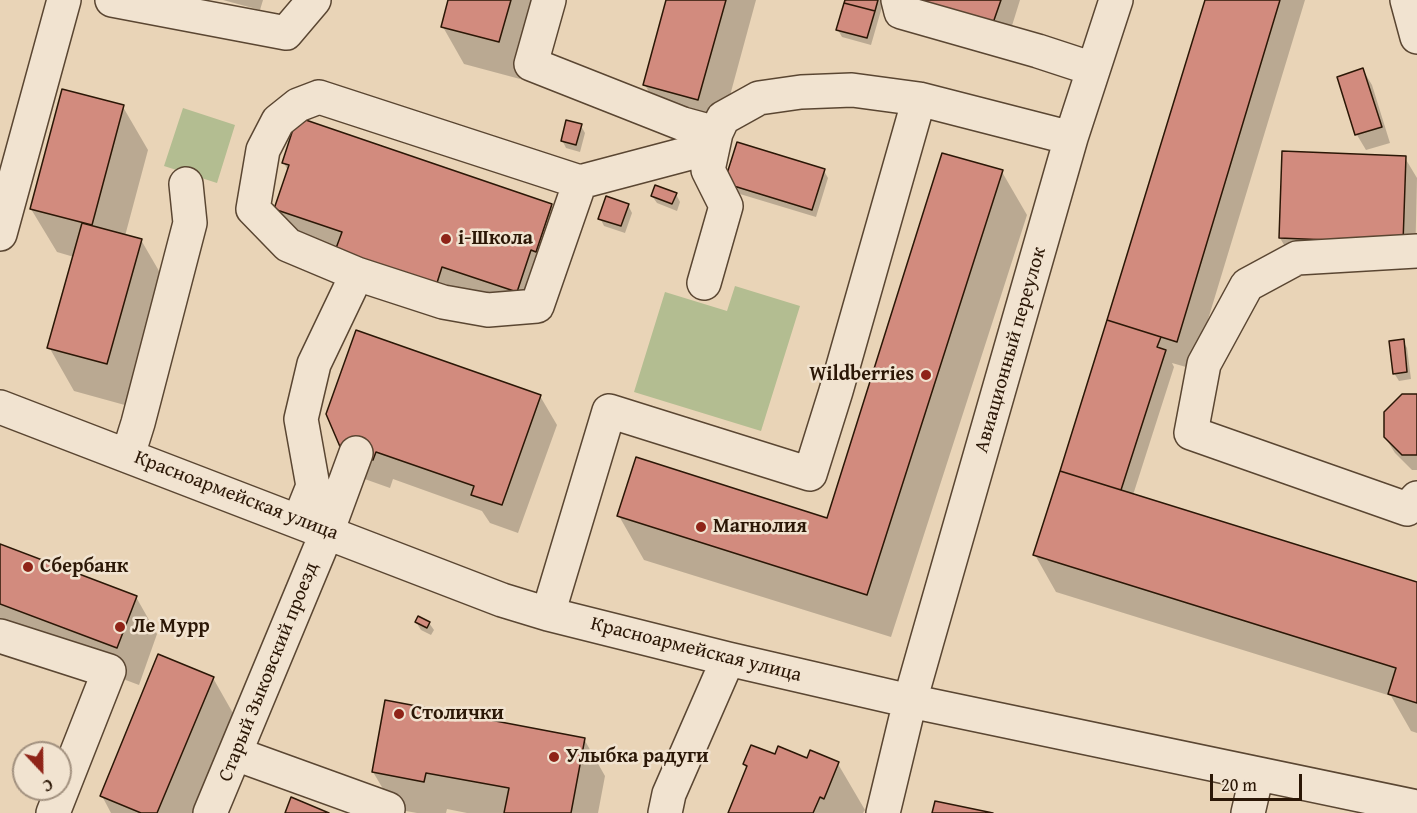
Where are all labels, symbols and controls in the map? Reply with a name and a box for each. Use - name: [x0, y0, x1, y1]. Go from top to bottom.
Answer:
- place label: i-Школа: [458, 227, 533, 251]
- marker: i-Школа: [439, 232, 453, 246]
- street label: Авиационный переулок: [970, 244, 1052, 456]
- place label: Wildberries: [809, 363, 914, 387]
- marker: Wildberries: [919, 368, 933, 382]
- street label: Красноармейская улица: [131, 446, 341, 546]
- place label: Магнолия: [713, 515, 807, 539]
- marker: Магнолия: [694, 520, 708, 534]
- place label: Сбербанк: [40, 555, 128, 579]
- street label: Старый Зыковский проезд: [214, 559, 324, 785]
- marker: Сбербанк: [21, 560, 35, 574]
- street label: Красноармейская улица: [588, 612, 804, 688]
- place label: Ле Мурр: [132, 615, 210, 639]
- marker: Ле Мурр: [113, 620, 127, 634]
- place label: Столички: [411, 702, 504, 726]
- marker: Столички: [392, 707, 406, 721]
- north arrow: [12, 741, 72, 801]
- place label: Улыбка радуги: [566, 745, 709, 769]
- marker: Улыбка радуги: [547, 750, 561, 764]
- scale bar: [1213, 762, 1304, 800]
- text: 20 m: [1221, 771, 1257, 798]
- text: С: [39, 773, 57, 799]

